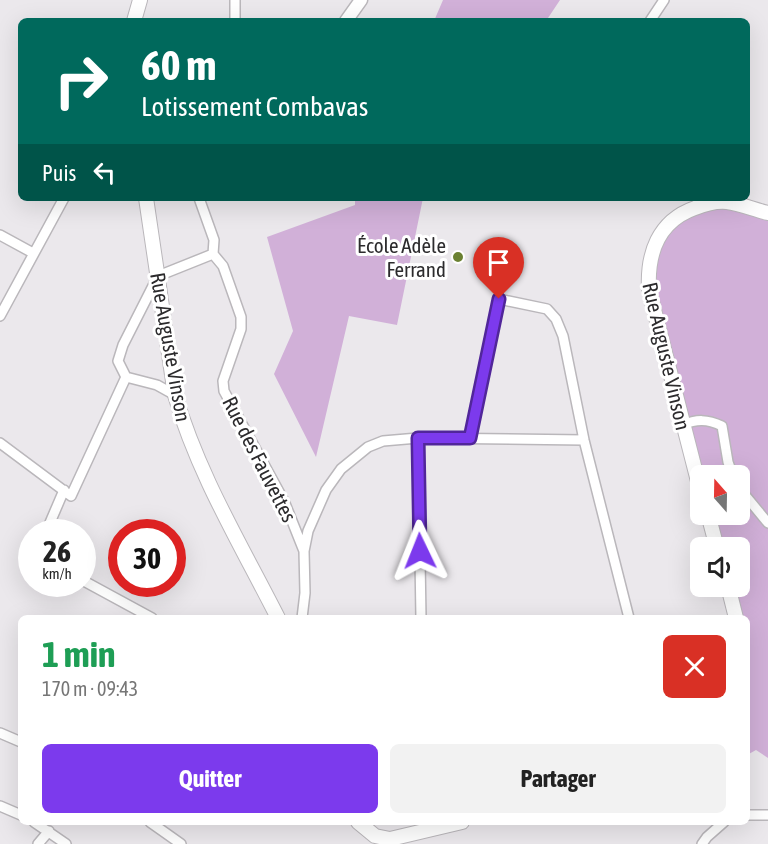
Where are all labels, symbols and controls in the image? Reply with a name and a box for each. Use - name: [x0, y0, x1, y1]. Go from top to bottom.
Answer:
- text: 60 m: [141, 41, 216, 89]
- icon: right: [42, 42, 120, 120]
- text: Lotissement Combavas: [141, 91, 368, 122]
- icon: left: [88, 156, 121, 189]
- text: Puis: [42, 160, 76, 186]
- place label: École Adèle Ferrand: [357, 233, 446, 281]
- pin: [473, 237, 524, 299]
- icon: arrive: [482, 246, 515, 279]
- marker: École Adèle Ferrand: [451, 250, 465, 264]
- street label: Rue Auguste Vinson: [146, 271, 196, 423]
- street label: Rue Auguste Vinson: [638, 280, 696, 432]
- street label: Rue des Fauvettes: [218, 392, 302, 526]
- north arrow: [690, 465, 750, 525]
- map controls: [690, 465, 750, 597]
- speed limit sign: 30: [108, 519, 186, 597]
- position arrow: [388, 519, 452, 583]
- text: 26: [43, 534, 71, 568]
- button: sound: [690, 537, 750, 597]
- text: km/h: [42, 565, 72, 582]
- text: 1 min: [42, 633, 116, 675]
- button: close: [663, 635, 726, 698]
- text: 170 m · 09:43: [42, 677, 138, 700]
- button: Quitter: [42, 744, 378, 813]
- button: Partager: [390, 744, 726, 813]

